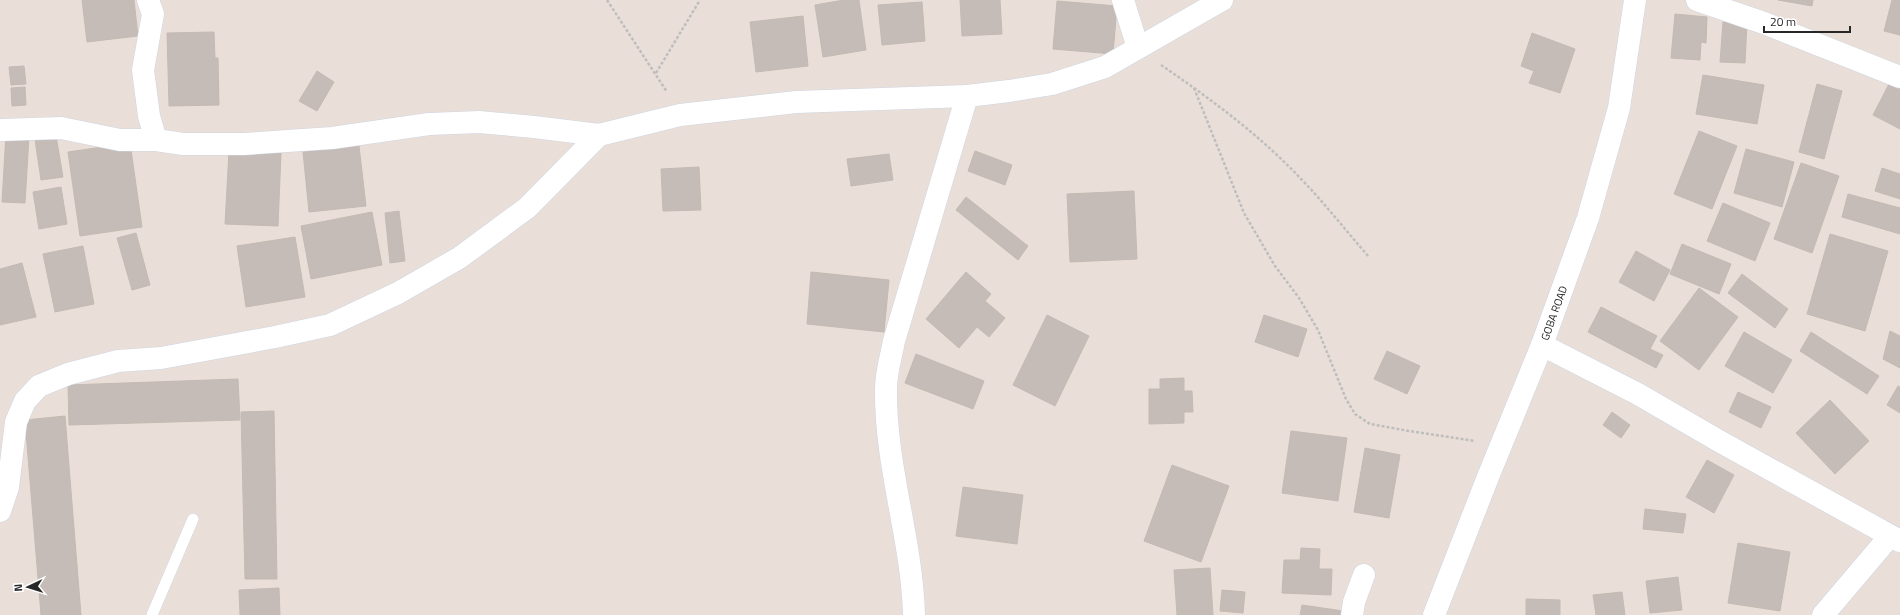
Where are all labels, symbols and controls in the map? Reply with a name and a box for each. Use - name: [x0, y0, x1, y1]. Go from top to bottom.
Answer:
- scale bar: [1764, 8, 1850, 34]
- text: 20 m: [1770, 12, 1796, 31]
- street label: GOBA ROAD: [1537, 283, 1571, 343]
- north arrow: [8, 567, 48, 607]
- text: N: [10, 583, 26, 592]

